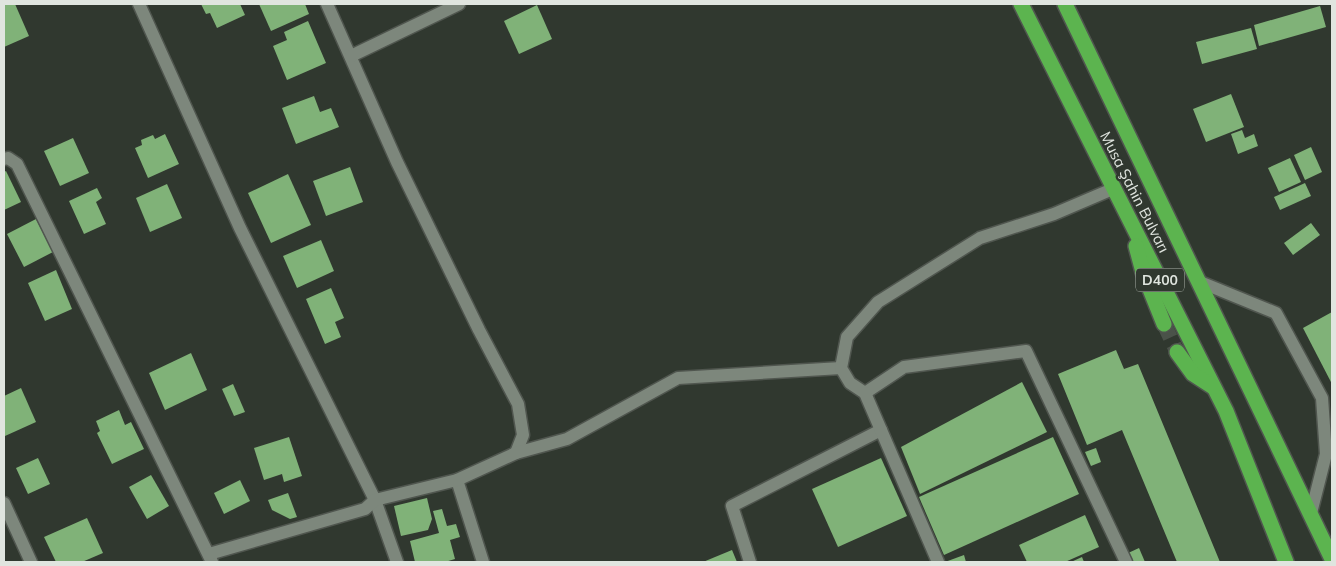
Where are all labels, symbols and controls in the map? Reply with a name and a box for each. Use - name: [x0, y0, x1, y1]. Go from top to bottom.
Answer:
- street label: Musa Şahin Bulvarı: [1096, 128, 1174, 256]
- road number: D400: [1136, 268, 1184, 292]

